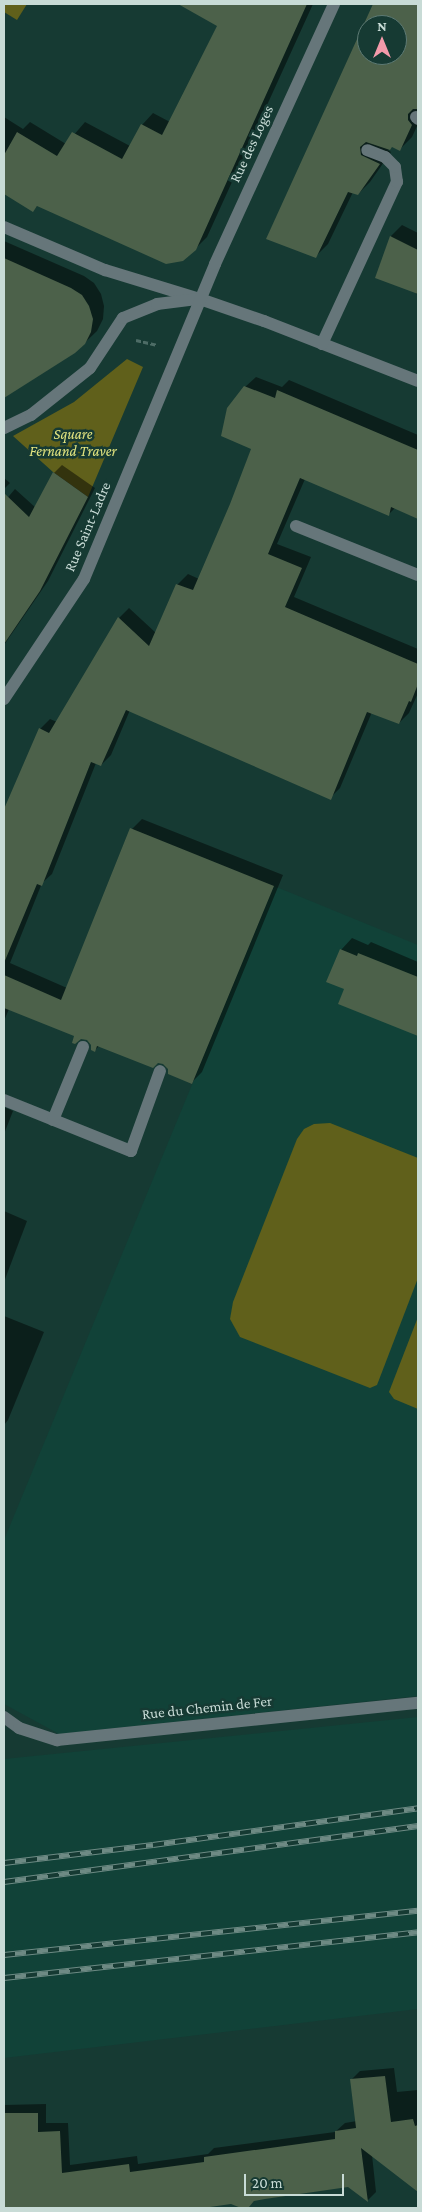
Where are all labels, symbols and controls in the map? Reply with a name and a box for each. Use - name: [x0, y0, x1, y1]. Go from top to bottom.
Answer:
- north arrow: [357, 15, 407, 65]
- text: N: [377, 18, 387, 34]
- street label: Rue des Loges: [226, 102, 278, 186]
- park label: Square Fernand Traver: [29, 425, 117, 460]
- street label: Rue Saint-Ladre: [61, 479, 115, 575]
- street label: Rue du Chemin de Fer: [141, 1692, 273, 1724]
- scale bar: [247, 2164, 347, 2196]
- text: 20 m: [252, 2175, 283, 2191]

